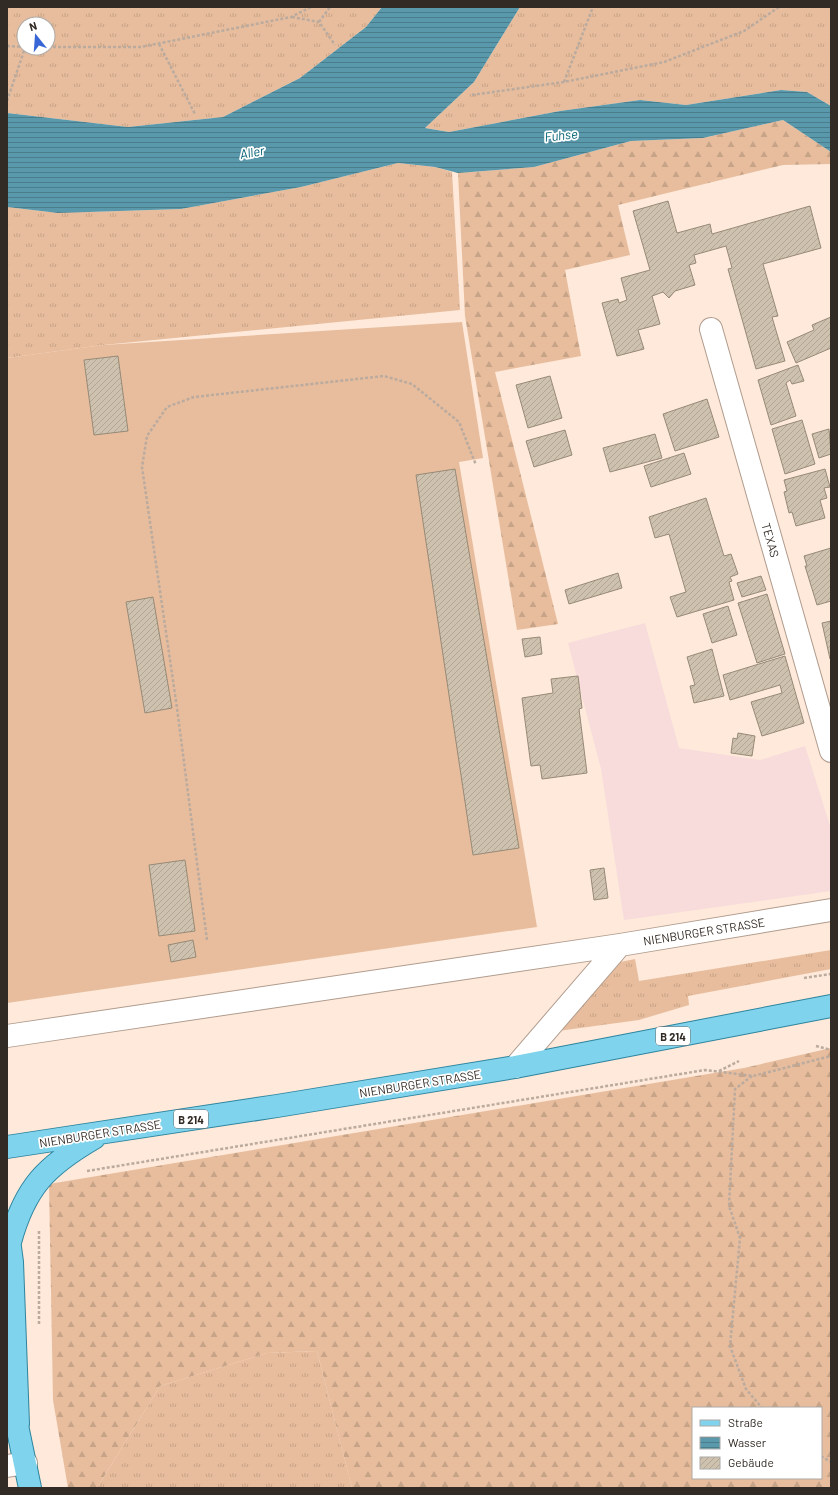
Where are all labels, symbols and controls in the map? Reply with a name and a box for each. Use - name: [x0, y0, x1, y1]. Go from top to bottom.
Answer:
- north arrow: [16, 16, 56, 56]
- text: N: [28, 19, 38, 33]
- water label: Fuhse: [544, 125, 579, 145]
- water label: Aller: [238, 142, 266, 162]
- street label: TEXAS: [759, 521, 783, 559]
- street label: NIENBURGER STRASSE: [642, 914, 766, 948]
- road number: B 214: [656, 1027, 690, 1045]
- street label: NIENBURGER STRASSE: [358, 1066, 482, 1100]
- road number: B 214: [174, 1110, 208, 1128]
- street label: NIENBURGER STRASSE: [38, 1116, 162, 1150]
- legend: [692, 1407, 822, 1479]
- text: Straße: [728, 1415, 763, 1429]
- text: Wasser: [728, 1435, 767, 1449]
- text: Gebäude: [728, 1455, 774, 1469]

